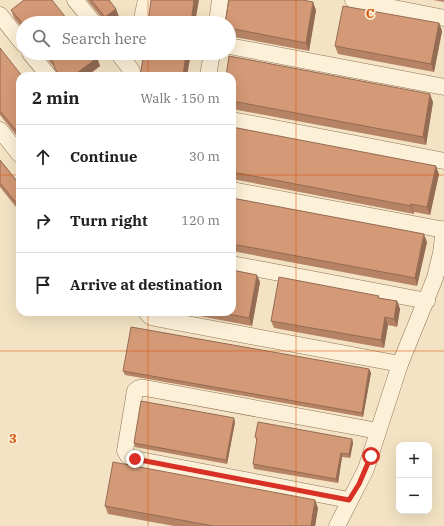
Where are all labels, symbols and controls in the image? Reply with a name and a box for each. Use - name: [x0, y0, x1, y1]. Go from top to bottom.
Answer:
- text: C: [366, 5, 375, 22]
- search box: [16, 16, 236, 60]
- icon: search: [30, 27, 52, 49]
- text: Search here: [62, 29, 147, 48]
- text: 2 min: [32, 87, 80, 109]
- text: Walk · 150 m: [141, 90, 220, 107]
- icon: ahead: [32, 146, 54, 168]
- text: Continue: [70, 147, 137, 166]
- text: 30 m: [189, 148, 220, 165]
- icon: right: [32, 210, 54, 232]
- text: Turn right: [70, 211, 148, 230]
- text: 120 m: [181, 212, 220, 229]
- icon: arrive: [32, 274, 54, 296]
- text: Arrive at destination: [70, 275, 222, 294]
- text: 3: [9, 430, 17, 447]
- map controls: [396, 442, 432, 514]
- button: +: [396, 442, 432, 478]
- route start: [362, 447, 380, 465]
- route end: [126, 450, 144, 468]
- button: −: [396, 478, 432, 514]

